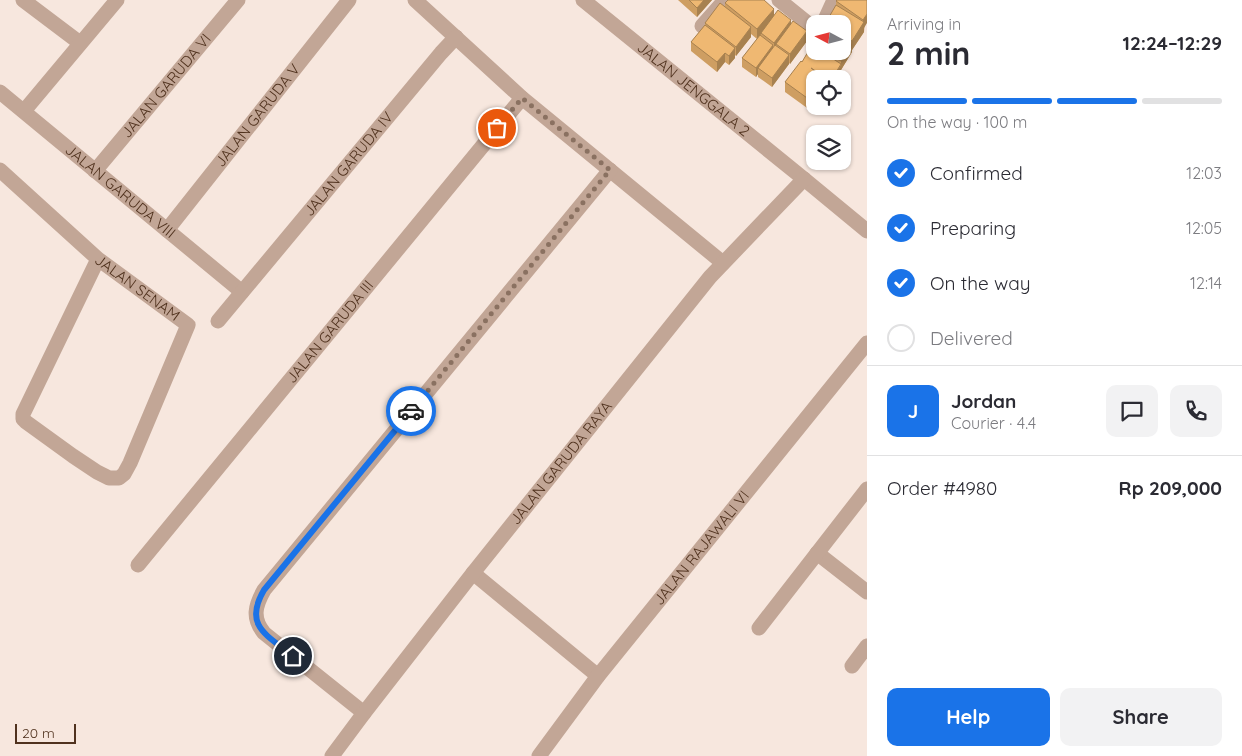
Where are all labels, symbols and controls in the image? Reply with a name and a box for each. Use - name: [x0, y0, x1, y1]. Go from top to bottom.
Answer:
- text: Arriving in: [887, 14, 961, 34]
- north arrow: [806, 15, 851, 60]
- map controls: [806, 15, 851, 170]
- street label: JALAN GARUDA VI: [117, 30, 215, 141]
- text: 12:24–12:29: [1123, 31, 1222, 55]
- text: 2 min: [887, 33, 970, 73]
- street label: JALAN JENGGALA 2: [633, 38, 754, 140]
- street label: JALAN GARUDA V: [211, 60, 304, 171]
- button: locate: [806, 70, 851, 115]
- pin: [476, 107, 518, 149]
- street label: JALAN GARUDA IV: [299, 108, 397, 220]
- text: On the way · 100 m: [887, 112, 1027, 132]
- icon: bag: [483, 114, 511, 142]
- button: layers: [806, 125, 851, 170]
- street label: JALAN GARUDA VIII: [62, 140, 180, 242]
- icon: check: [887, 159, 915, 187]
- text: Confirmed: [930, 161, 1023, 185]
- text: 12:03: [1186, 163, 1222, 183]
- icon: check: [887, 214, 915, 242]
- text: Preparing: [930, 216, 1016, 240]
- text: 12:05: [1186, 218, 1222, 238]
- street label: JALAN SENAM: [91, 250, 184, 325]
- icon: check: [887, 269, 915, 297]
- text: On the way: [930, 271, 1031, 295]
- text: 12:14: [1190, 273, 1222, 293]
- street label: JALAN GARUDA III: [282, 276, 377, 387]
- text: Delivered: [930, 326, 1013, 350]
- button: chat: [1106, 385, 1158, 437]
- button: phone: [1170, 385, 1222, 437]
- courier: [386, 386, 436, 436]
- text: Jordan: [951, 389, 1016, 413]
- icon: car: [397, 397, 425, 425]
- street label: JALAN GARUDA RAYA: [506, 397, 616, 528]
- text: J: [908, 399, 918, 423]
- text: Courier · 4.4: [951, 413, 1036, 433]
- text: Order #4980: [887, 476, 997, 500]
- text: Rp 209,000: [1119, 476, 1222, 500]
- street label: JALAN RAJAWALI VI: [649, 487, 753, 609]
- pin: [272, 635, 314, 677]
- icon: home: [279, 642, 307, 670]
- button: Help: [887, 688, 1050, 746]
- button: Share: [1060, 688, 1222, 746]
- scale bar: [15, 721, 76, 744]
- text: 20 m: [22, 724, 55, 742]

